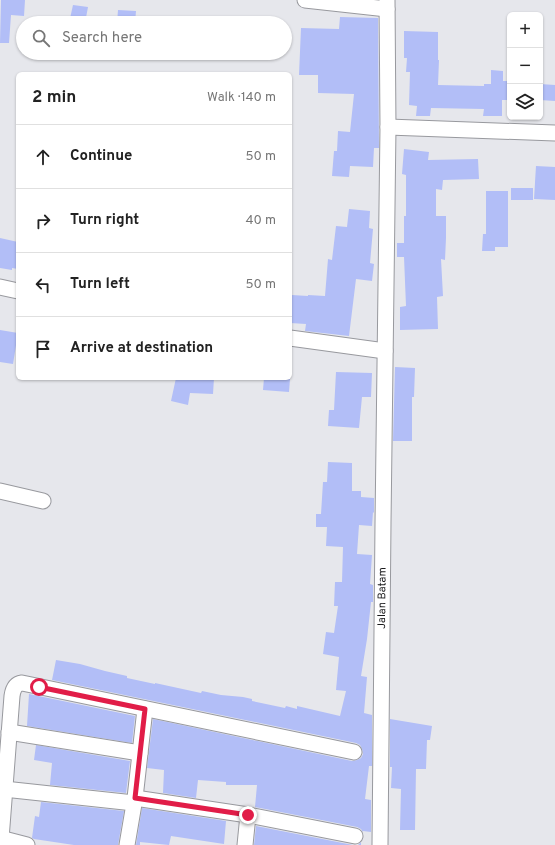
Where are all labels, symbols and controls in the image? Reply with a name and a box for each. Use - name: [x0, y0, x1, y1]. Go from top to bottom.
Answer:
- map controls: [507, 12, 543, 120]
- button: +: [507, 12, 543, 48]
- search box: [16, 16, 292, 60]
- icon: search: [30, 27, 52, 49]
- text: Search here: [62, 29, 142, 48]
- button: −: [507, 48, 543, 84]
- button: layers: [507, 84, 543, 120]
- text: 2 min: [32, 87, 76, 109]
- text: Walk · 140 m: [207, 90, 276, 106]
- icon: ahead: [32, 146, 54, 168]
- text: Continue: [70, 147, 132, 166]
- text: 50 m: [246, 149, 276, 165]
- icon: right: [32, 210, 54, 232]
- text: Turn right: [70, 211, 139, 230]
- text: 40 m: [246, 213, 276, 229]
- icon: left: [32, 274, 54, 296]
- text: Turn left: [70, 275, 130, 294]
- text: 50 m: [246, 277, 276, 293]
- icon: arrive: [32, 338, 54, 360]
- text: Arrive at destination: [70, 339, 213, 358]
- street label: Jalan Batam: [375, 567, 390, 629]
- route start: [30, 678, 48, 696]
- route end: [239, 806, 257, 824]

